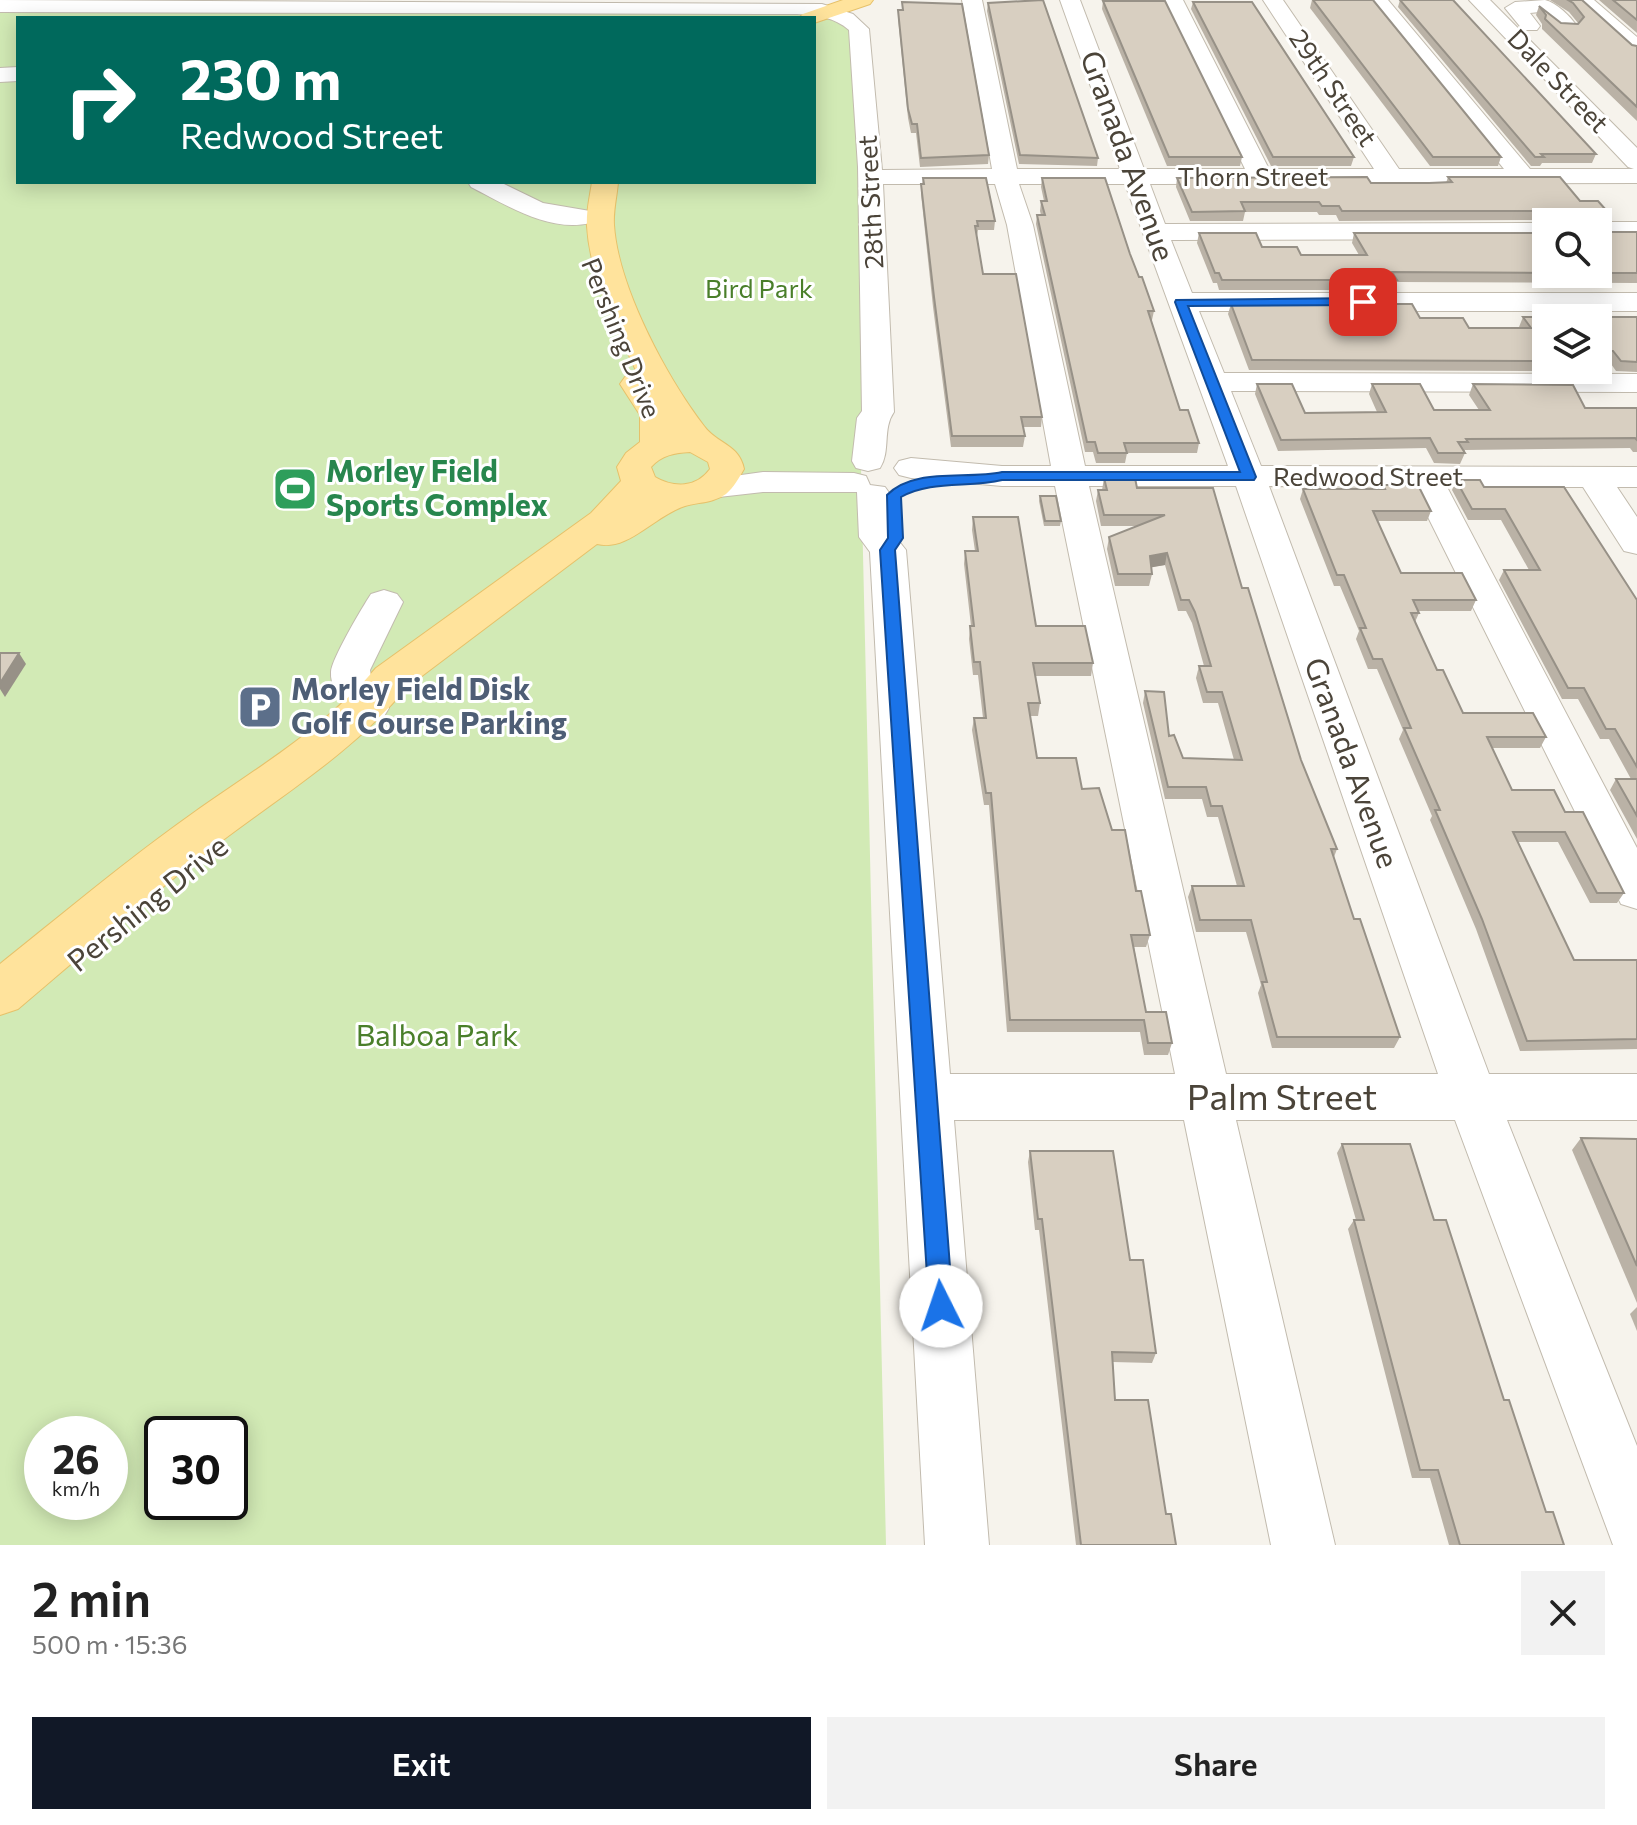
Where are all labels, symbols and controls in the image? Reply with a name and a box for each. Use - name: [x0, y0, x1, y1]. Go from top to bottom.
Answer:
- street label: Dale Street: [1502, 22, 1616, 138]
- street label: 29th Street: [1284, 23, 1385, 151]
- text: 230 m: [180, 43, 341, 112]
- street label: Granada Avenue: [1074, 45, 1185, 265]
- icon: right: [48, 48, 152, 152]
- text: Redwood Street: [180, 112, 443, 156]
- street label: 28th Street: [851, 134, 888, 270]
- street label: Thorn Street: [1178, 160, 1328, 191]
- map controls: [1532, 208, 1612, 384]
- button: search: [1532, 208, 1612, 288]
- street label: Pershing Drive: [576, 253, 669, 422]
- pin: [1329, 268, 1397, 336]
- park label: Bird Park: [705, 272, 813, 303]
- icon: arrive: [1341, 280, 1385, 324]
- button: layers: [1532, 304, 1612, 384]
- place label: Morley Field Sports Complex: [326, 451, 548, 522]
- street label: Redwood Street: [1273, 460, 1463, 491]
- sports icon: Morley Field Sports Complex: [271, 465, 319, 513]
- street label: Granada Avenue: [1298, 652, 1409, 872]
- place label: Morley Field Disk Golf Course Parking: [291, 669, 567, 740]
- parking icon: Morley Field Disk Golf Course Parking: [236, 683, 284, 731]
- street label: Pershing Drive: [59, 826, 234, 978]
- park label: Balboa Park: [356, 1015, 518, 1052]
- street label: Palm Street: [1187, 1073, 1377, 1117]
- position arrow: [899, 1264, 983, 1348]
- speed limit sign: 30: [144, 1416, 248, 1520]
- text: 26: [52, 1433, 100, 1482]
- text: km/h: [52, 1476, 100, 1500]
- text: 2 min: [32, 1568, 151, 1627]
- button: close: [1521, 1571, 1605, 1655]
- text: 500 m · 15:36: [32, 1628, 187, 1659]
- button: Exit: [32, 1717, 811, 1809]
- button: Share: [827, 1717, 1605, 1809]

